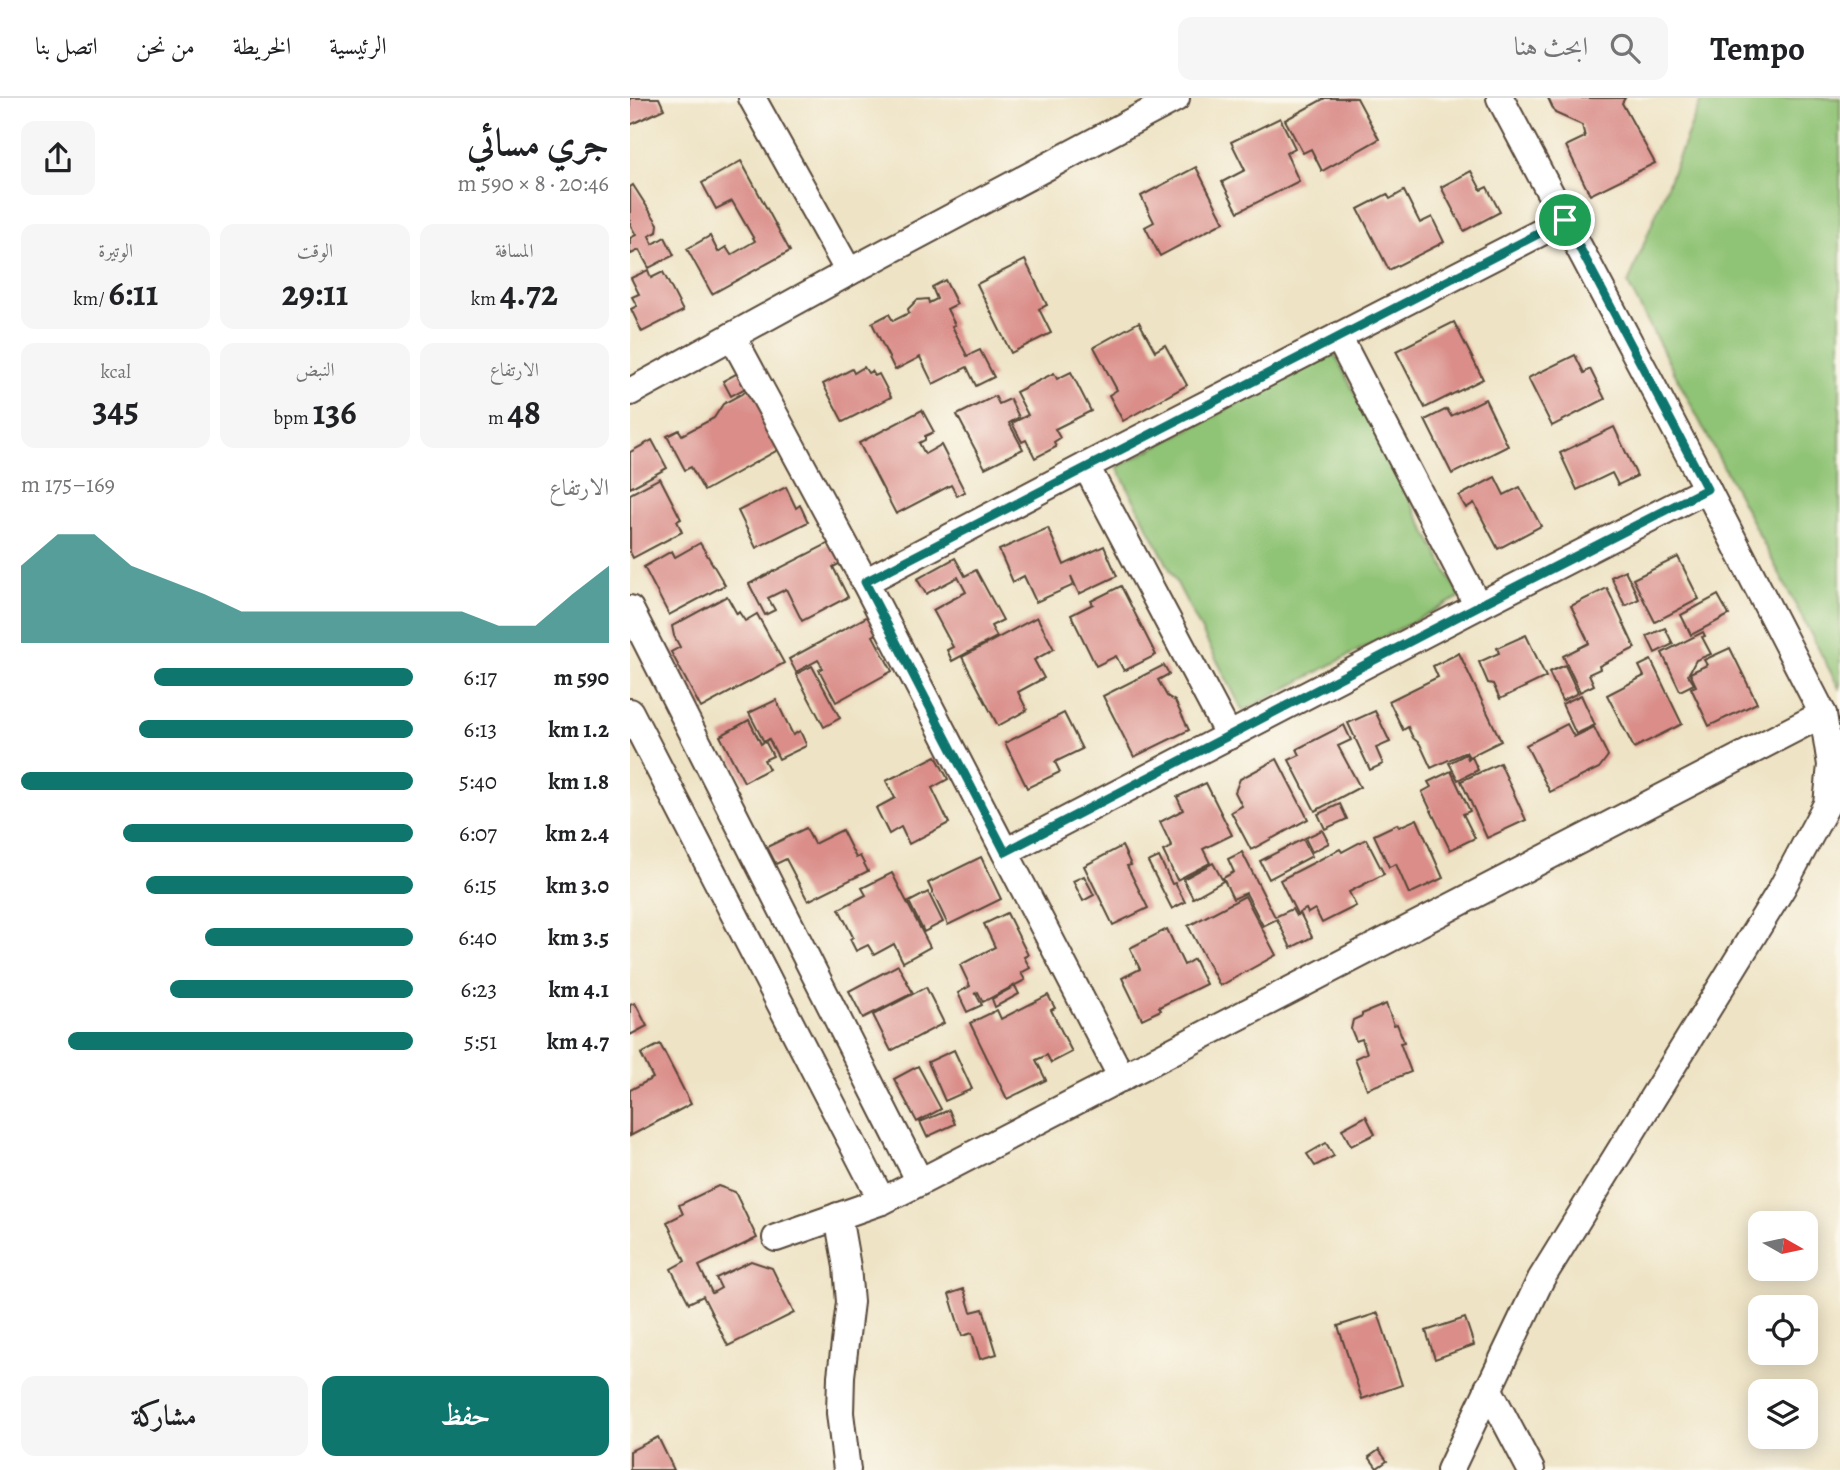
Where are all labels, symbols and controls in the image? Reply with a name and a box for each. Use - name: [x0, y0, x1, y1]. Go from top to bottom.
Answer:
- search box: [1178, 17, 1668, 80]
- text: Tempo: [1710, 26, 1805, 71]
- text: ابحث هنا: [1514, 29, 1588, 64]
- icon: search: [1606, 29, 1644, 67]
- text: اتصل بنا: [35, 30, 98, 62]
- text: من نحن: [136, 30, 195, 62]
- text: الخريطة: [233, 30, 291, 62]
- text: الرئيسية: [329, 30, 387, 62]
- text: جري مسائي: [467, 116, 609, 168]
- button: share: [21, 121, 95, 195]
- text: 20:46 · 8 × 590 m: [457, 168, 609, 199]
- pin: [1535, 190, 1595, 250]
- icon: arrive: [1546, 201, 1584, 239]
- text: الوتيرة: [98, 238, 133, 264]
- text: الوقت: [297, 238, 333, 264]
- text: المسافة: [495, 238, 534, 264]
- text: 6:11: [108, 269, 158, 317]
- text: 29:11: [282, 269, 348, 317]
- text: 4.72: [500, 269, 558, 317]
- text: /km: [73, 286, 108, 312]
- text: km: [471, 286, 500, 312]
- text: النبض: [295, 357, 335, 383]
- text: الارتفاع: [490, 357, 539, 383]
- text: kcal: [100, 359, 131, 385]
- text: 345: [92, 385, 139, 433]
- text: 136: [313, 388, 357, 436]
- text: 48: [507, 388, 541, 436]
- text: bpm: [273, 405, 313, 431]
- text: m: [488, 405, 507, 431]
- text: 169–175 m: [21, 469, 115, 500]
- text: الارتفاع: [549, 472, 609, 503]
- text: 6:17: [463, 662, 497, 693]
- text: 590 m: [554, 662, 609, 693]
- text: 6:13: [463, 714, 497, 745]
- text: 1.2 km: [548, 714, 609, 745]
- text: 5:40: [459, 766, 497, 797]
- text: 1.8 km: [548, 766, 609, 797]
- text: 6:07: [459, 818, 497, 849]
- text: 2.4 km: [546, 818, 609, 849]
- text: 6:15: [463, 870, 497, 901]
- text: 3.0 km: [546, 870, 609, 901]
- text: 6:40: [458, 922, 497, 953]
- text: 3.5 km: [548, 922, 609, 953]
- text: 6:23: [460, 974, 497, 1005]
- text: 4.1 km: [548, 974, 609, 1005]
- text: 5:51: [464, 1026, 497, 1057]
- text: 4.7 km: [547, 1026, 609, 1057]
- north arrow: [1748, 1211, 1818, 1281]
- map controls: [1748, 1211, 1818, 1449]
- button: locate: [1748, 1295, 1818, 1365]
- button: مشاركة: [21, 1376, 308, 1456]
- button: حفظ: [322, 1376, 609, 1456]
- button: layers: [1748, 1379, 1818, 1449]

